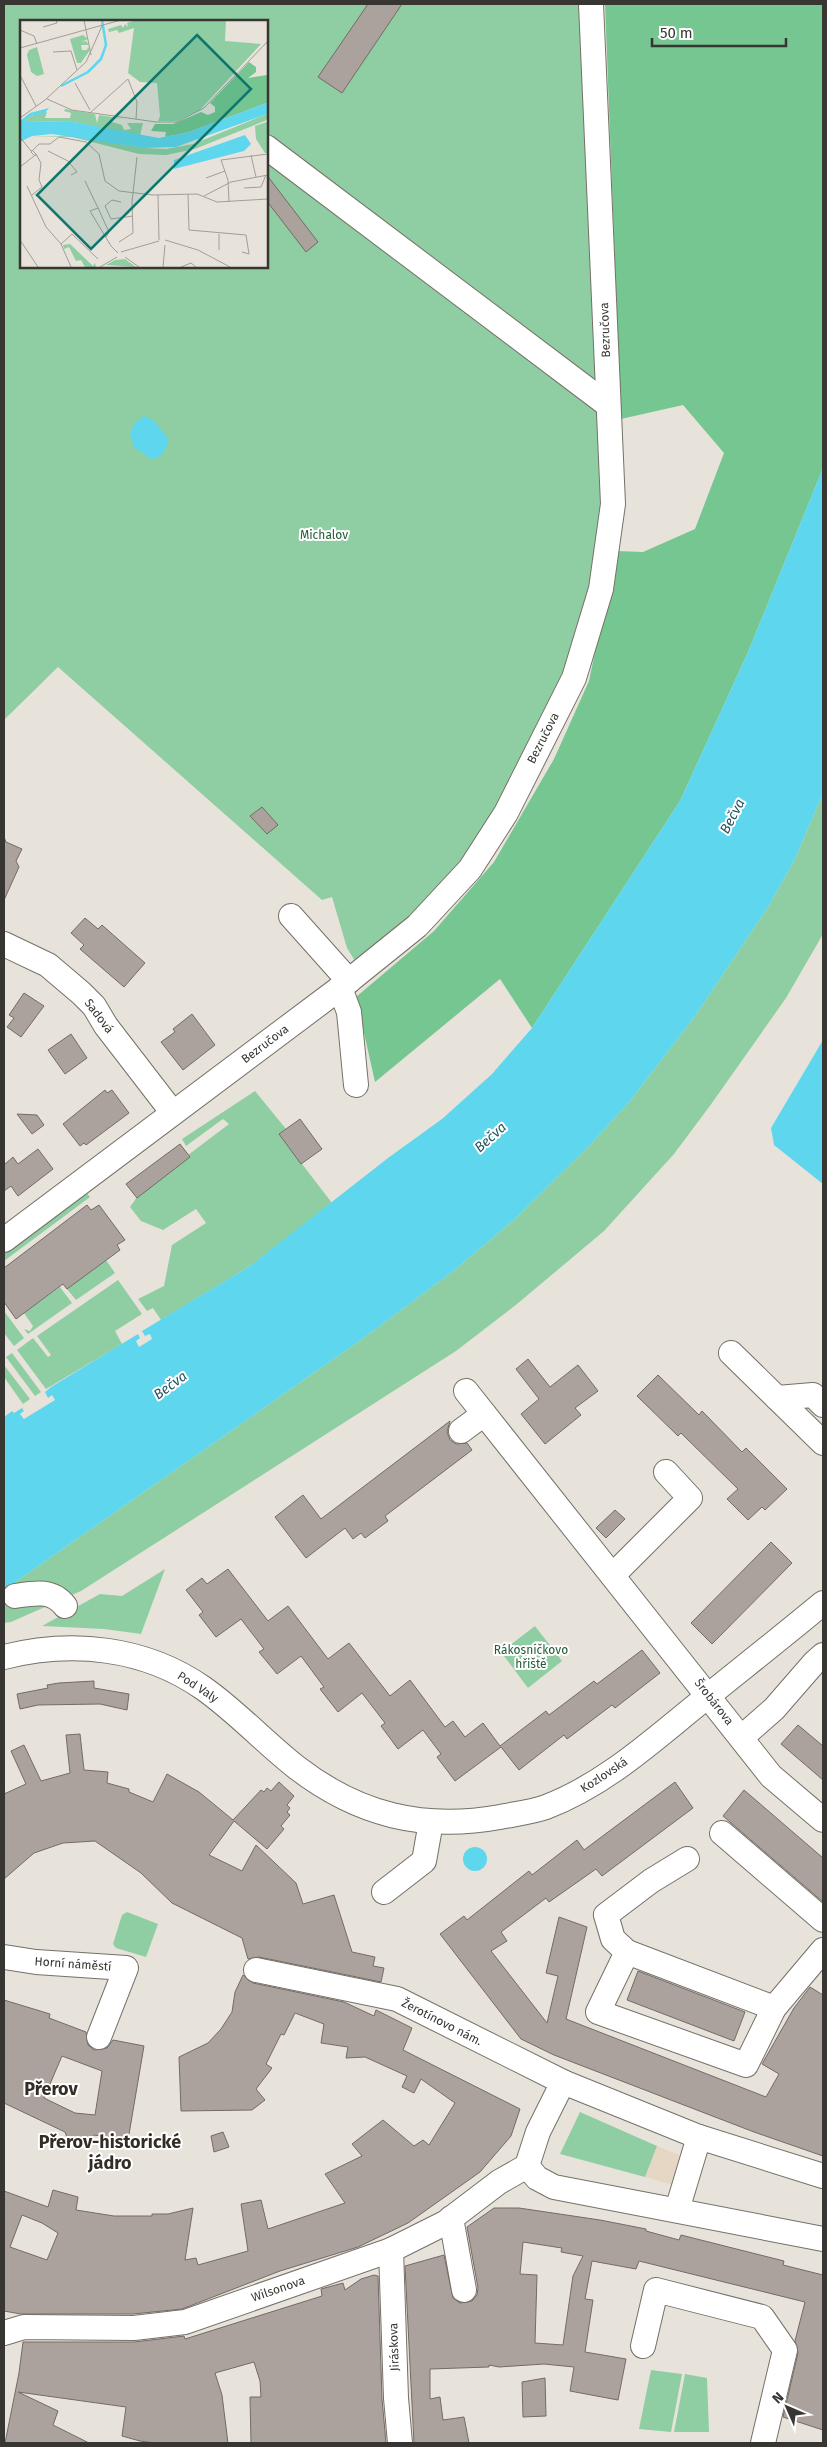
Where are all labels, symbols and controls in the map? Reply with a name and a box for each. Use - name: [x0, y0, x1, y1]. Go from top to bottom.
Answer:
- scale bar: [652, 15, 786, 47]
- inset map: [20, 20, 268, 268]
- text: 50 m: [660, 24, 693, 42]
- street label: Bezručova: [597, 302, 613, 358]
- park label: Michalov: [300, 528, 348, 542]
- street label: Bezručova: [524, 710, 562, 766]
- water label: Bečva: [716, 796, 749, 837]
- street label: Sadová: [82, 996, 116, 1036]
- street label: Bezručova: [239, 1022, 291, 1066]
- water label: Bečva: [471, 1119, 510, 1156]
- water label: Bečva: [150, 1368, 190, 1403]
- park label: Rákosníčkovo hřiště: [494, 1643, 568, 1671]
- street label: Pod Valy: [175, 1669, 221, 1705]
- street label: Šrobárova: [692, 1675, 737, 1728]
- street label: Kozlovská: [578, 1755, 630, 1795]
- street label: Horní náměstí: [34, 1954, 113, 1974]
- street label: Žerotínovo nám.: [399, 1995, 485, 2048]
- district label: Přerov: [24, 2078, 78, 2100]
- district label: Přerov-historické jádro: [39, 2131, 181, 2174]
- street label: Wilsonova: [249, 2273, 307, 2305]
- street label: Jiráskova: [386, 2323, 402, 2371]
- north arrow: [762, 2382, 812, 2432]
- text: N: [769, 2389, 787, 2407]

